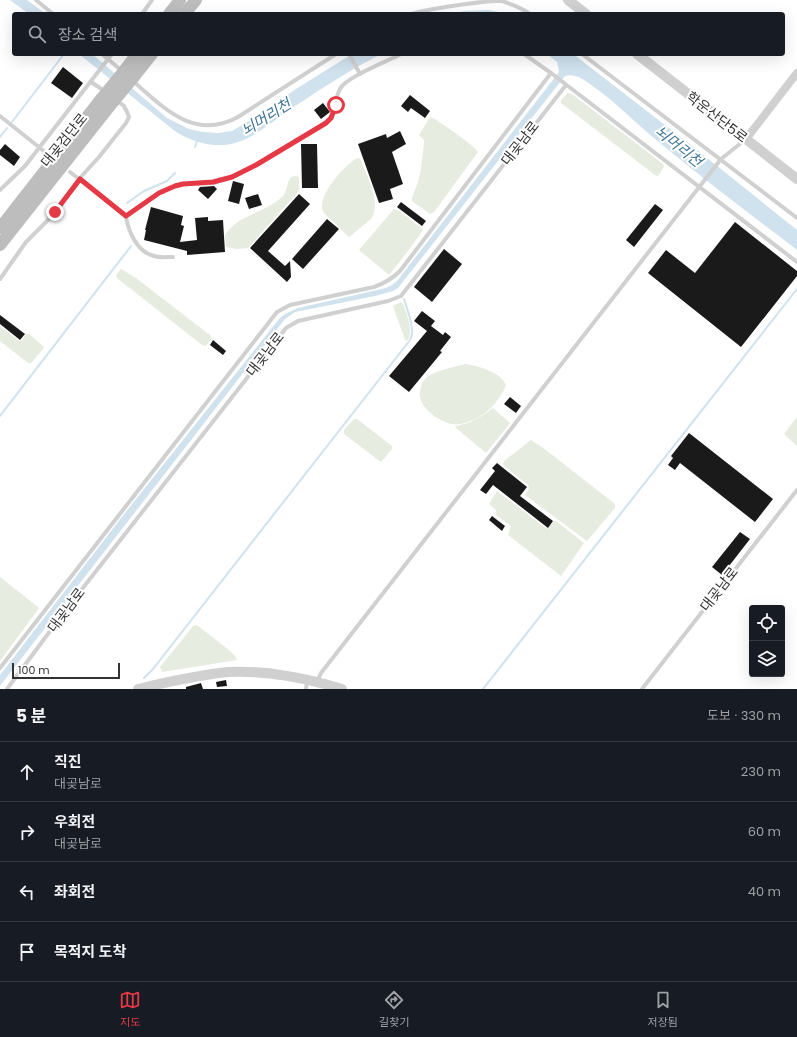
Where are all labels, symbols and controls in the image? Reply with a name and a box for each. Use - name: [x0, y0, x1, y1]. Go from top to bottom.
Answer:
- search box: [12, 12, 785, 56]
- icon: search: [26, 23, 48, 45]
- text: 장소 검색: [58, 24, 117, 45]
- street label: 학운산단5로: [682, 87, 752, 147]
- water label: 뇌머리천: [237, 92, 297, 141]
- route start: [327, 96, 345, 114]
- street label: 대곶검단로: [36, 109, 92, 171]
- street label: 대곶남로: [496, 116, 544, 169]
- water label: 뇌머리천: [651, 120, 709, 173]
- route end: [46, 203, 64, 221]
- street label: 대곶남로: [241, 327, 289, 380]
- street label: 대곶남로: [695, 562, 743, 615]
- street label: 대곶남로: [43, 583, 90, 637]
- map controls: [749, 605, 785, 677]
- button: locate: [749, 605, 785, 641]
- button: layers: [749, 641, 785, 677]
- scale bar: [12, 661, 120, 680]
- text: 100 m: [18, 662, 50, 678]
- text: 5 분: [16, 704, 46, 728]
- text: 도보 · 330 m: [707, 706, 781, 725]
- text: 직진: [54, 751, 82, 772]
- icon: ahead: [16, 761, 38, 783]
- text: 230 m: [741, 762, 781, 781]
- text: 대곶남로: [54, 774, 102, 793]
- text: 우회전: [54, 811, 95, 832]
- icon: right: [16, 821, 38, 843]
- text: 60 m: [748, 822, 781, 841]
- text: 대곶남로: [54, 834, 102, 853]
- icon: left: [16, 881, 38, 903]
- text: 좌회전: [54, 881, 95, 902]
- text: 40 m: [748, 882, 781, 901]
- icon: arrive: [16, 941, 38, 963]
- text: 목적지 도착: [54, 941, 126, 962]
- tab: 지도: [119, 989, 141, 1031]
- tab: 길찾기: [379, 989, 409, 1031]
- tab: 저장됨: [648, 989, 678, 1031]

